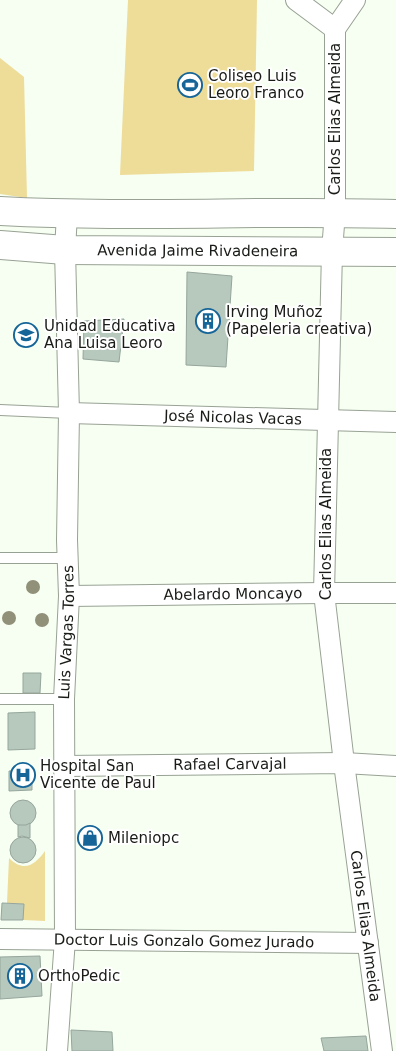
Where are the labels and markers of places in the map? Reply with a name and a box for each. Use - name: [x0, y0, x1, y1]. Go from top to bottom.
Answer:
- place label: Coliseo Luis Leoro Franco: [208, 67, 304, 102]
- sports icon: Coliseo Luis Leoro Franco: [177, 72, 203, 98]
- place label: Irving Muñoz (Papeleria creativa): [226, 303, 372, 338]
- building icon: Irving Muñoz (Papeleria creativa): [195, 308, 221, 334]
- place label: Unidad Educativa Ana Luisa Leoro: [44, 317, 176, 352]
- school or university icon: Unidad Educativa Ana Luisa Leoro: [13, 322, 39, 348]
- place label: Hospital San Vicente de Paul: [40, 757, 156, 792]
- hospital icon: Hospital San Vicente de Paul: [10, 762, 36, 788]
- shop icon: Mileniopc: [77, 825, 103, 851]
- place label: Mileniopc: [108, 829, 179, 847]
- building icon: OrthoPedic: [7, 963, 33, 989]
- place label: OrthoPedic: [38, 967, 120, 985]

